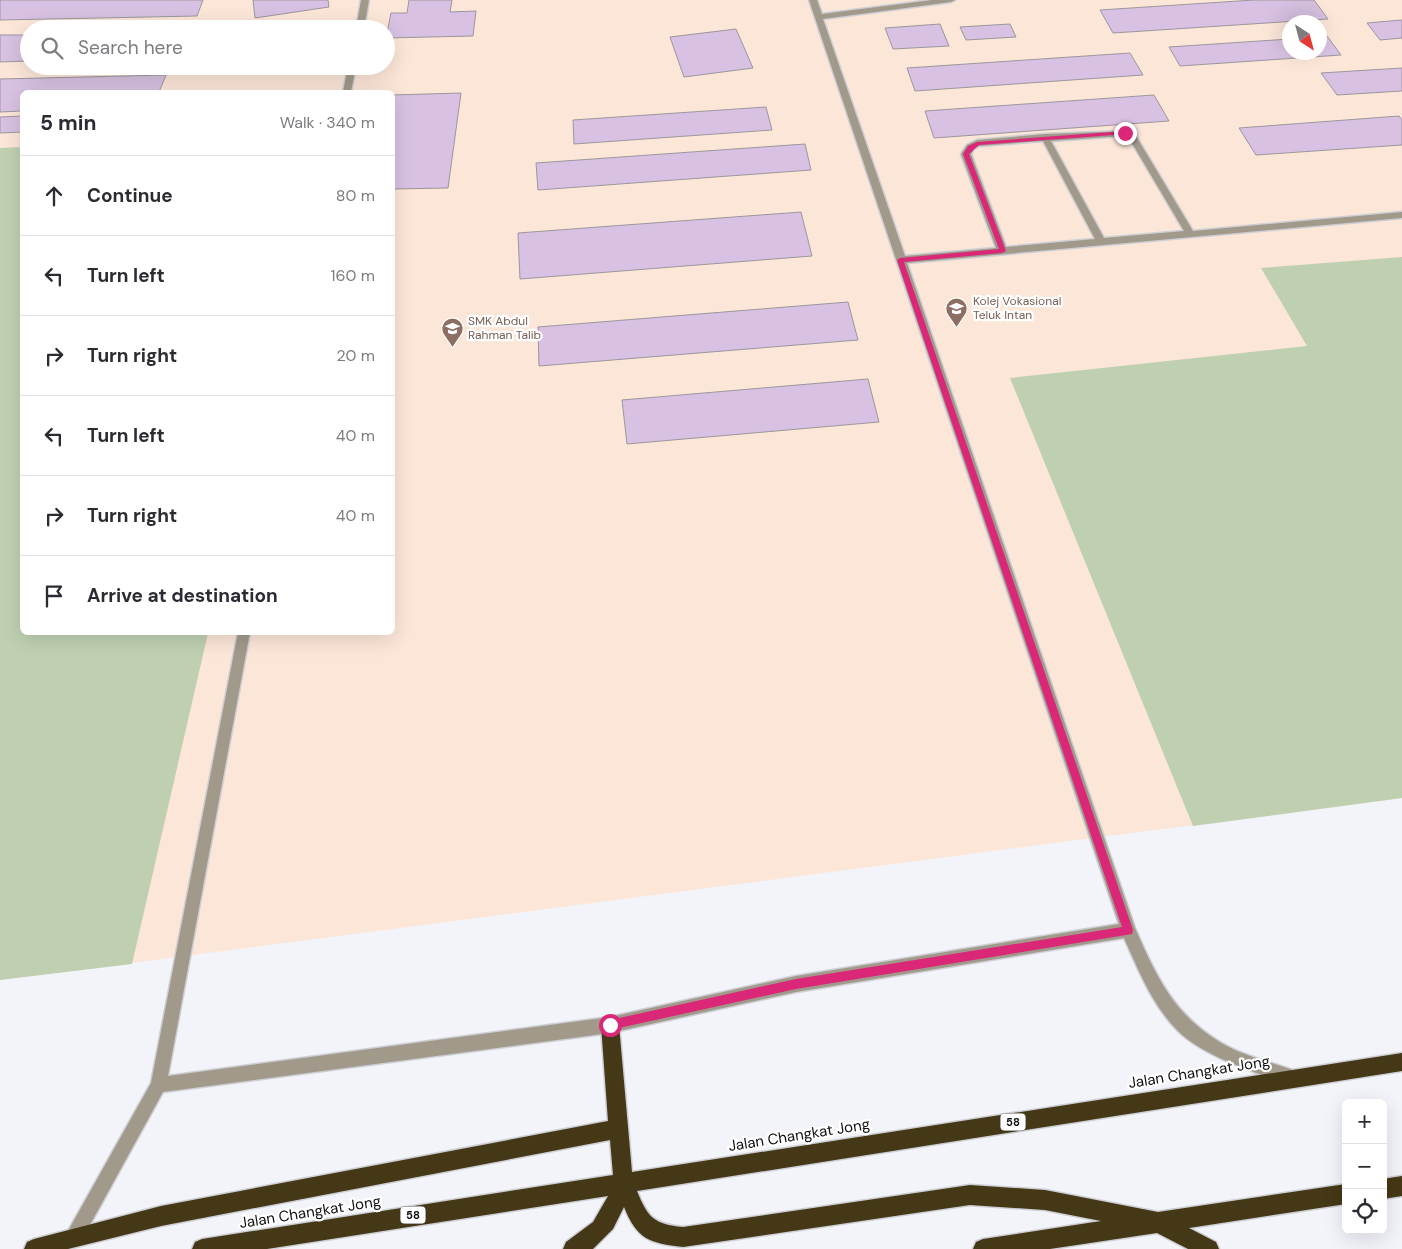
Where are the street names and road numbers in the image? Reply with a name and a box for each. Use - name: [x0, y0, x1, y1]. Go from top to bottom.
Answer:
- street label: Jalan Changkat Jong: [1127, 1051, 1271, 1093]
- street label: Jalan Changkat Jong: [727, 1114, 871, 1156]
- road number: 58: [1000, 1114, 1026, 1130]
- street label: Jalan Changkat Jong: [238, 1191, 382, 1233]
- road number: 58: [400, 1206, 426, 1224]

